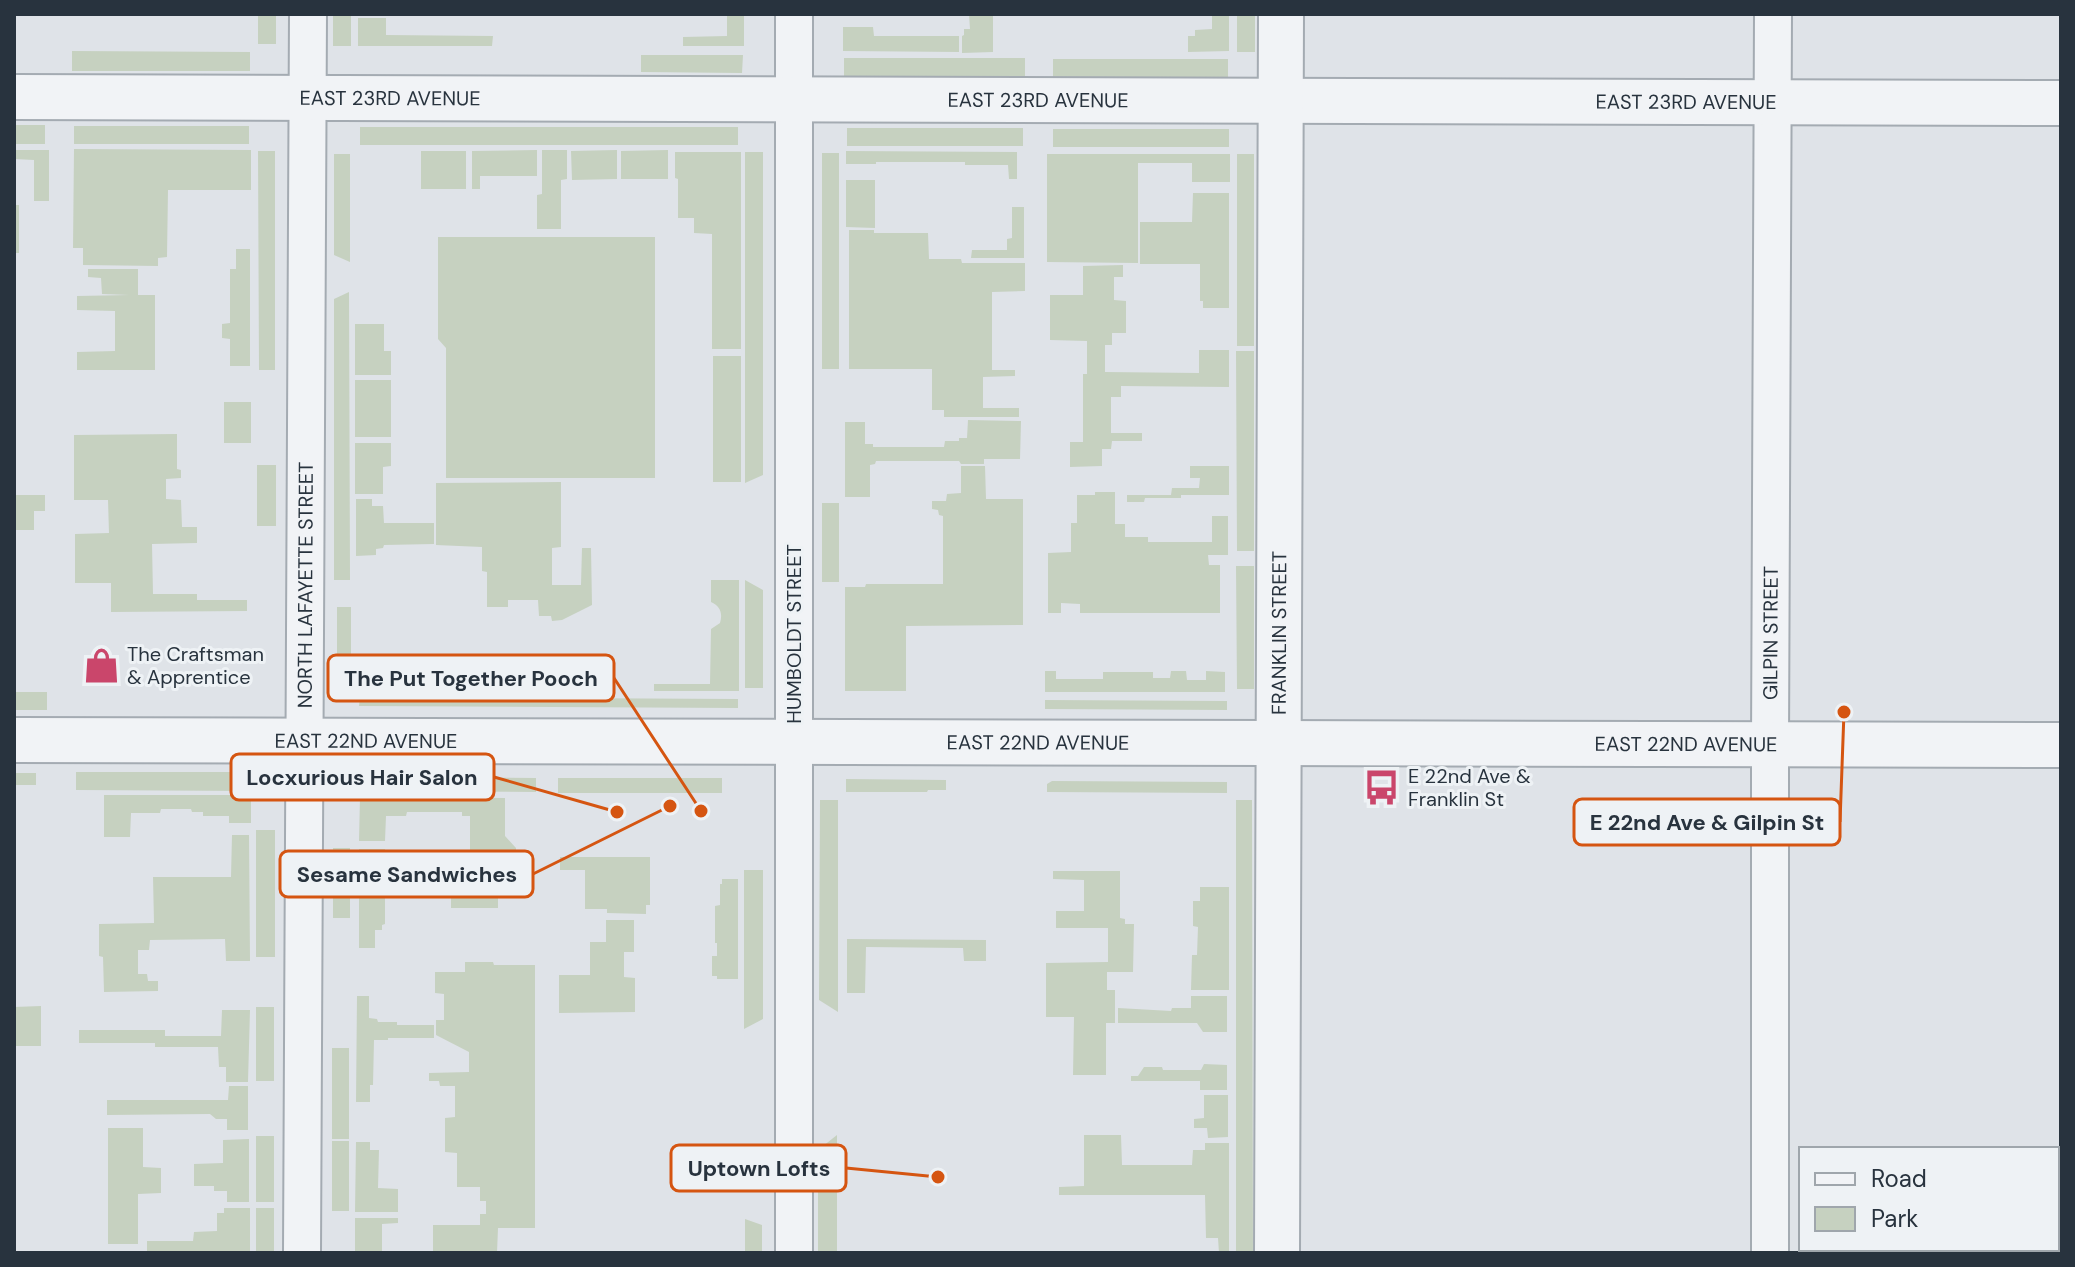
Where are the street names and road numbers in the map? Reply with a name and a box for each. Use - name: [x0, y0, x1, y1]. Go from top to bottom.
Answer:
- street label: EAST 23RD AVENUE: [299, 85, 481, 111]
- street label: EAST 23RD AVENUE: [947, 87, 1129, 113]
- street label: EAST 23RD AVENUE: [1595, 89, 1777, 115]
- street label: NORTH LAFAYETTE STREET: [292, 462, 319, 708]
- street label: HUMBOLDT STREET: [781, 544, 807, 724]
- street label: FRANKLIN STREET: [1266, 551, 1292, 715]
- street label: GILPIN STREET: [1757, 566, 1784, 700]
- street label: EAST 22ND AVENUE: [275, 728, 457, 754]
- street label: EAST 22ND AVENUE: [947, 729, 1129, 756]
- street label: EAST 22ND AVENUE: [1595, 731, 1777, 757]

